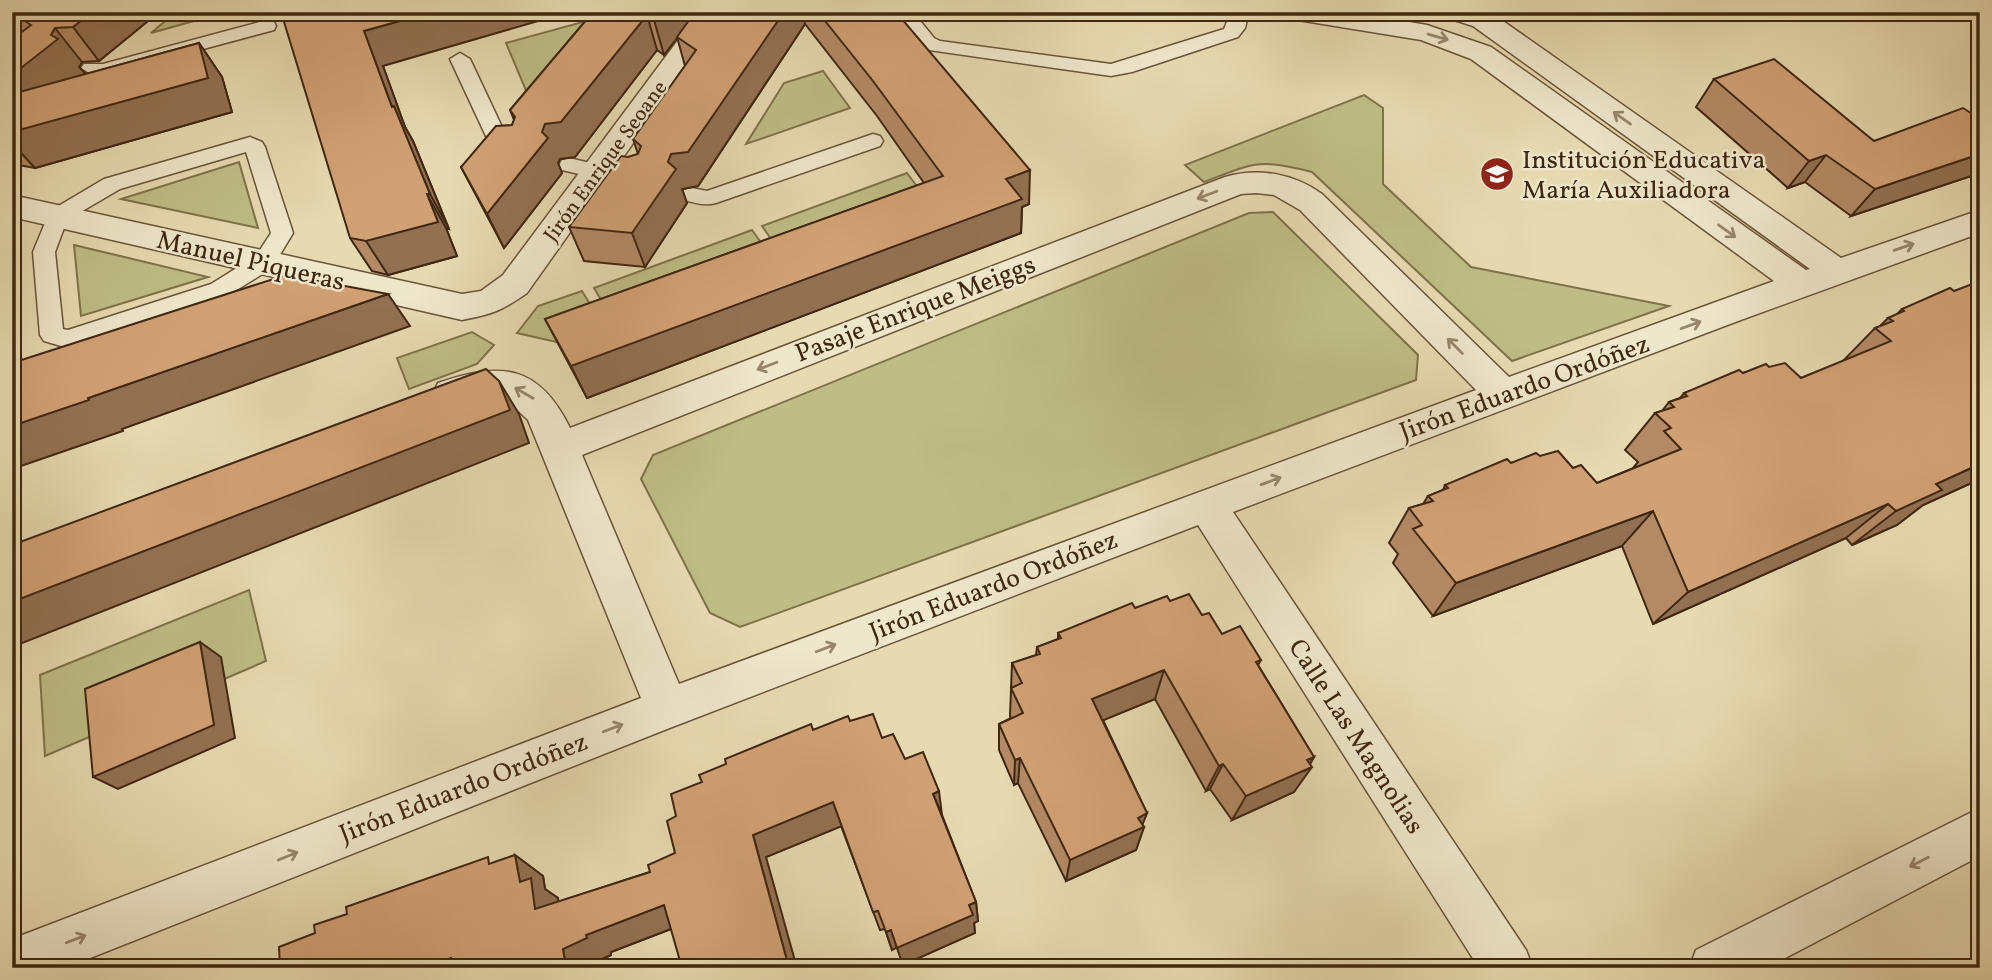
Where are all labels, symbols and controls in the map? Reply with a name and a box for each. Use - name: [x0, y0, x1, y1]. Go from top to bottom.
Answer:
- one-way arrow: [1426, 31, 1448, 44]
- street label: Jirón Enrique Seoane: [538, 75, 675, 249]
- one-way arrow: [1613, 111, 1632, 125]
- place label: Institución Educativa María Auxiliadora: [1522, 143, 1765, 209]
- school or university icon: Institución Educativa María Auxiliadora: [1478, 155, 1516, 193]
- one-way arrow: [1197, 189, 1218, 202]
- street label: Manuel Piqueras: [153, 223, 348, 301]
- one-way arrow: [1717, 223, 1736, 238]
- one-way arrow: [1893, 240, 1915, 252]
- street label: Pasaje Enrique Meiggs: [790, 247, 1041, 372]
- one-way arrow: [1679, 318, 1701, 330]
- street label: Jirón Eduardo Ordóñez: [1395, 327, 1655, 451]
- one-way arrow: [1446, 338, 1463, 355]
- one-way arrow: [756, 361, 778, 374]
- one-way arrow: [514, 385, 534, 399]
- one-way arrow: [1259, 474, 1281, 486]
- street label: Jirón Eduardo Ordóñez: [864, 523, 1123, 651]
- street label: Calle Las Magnolias: [1279, 632, 1432, 842]
- one-way arrow: [815, 640, 837, 653]
- one-way arrow: [602, 721, 624, 734]
- street label: Jirón Eduardo Ordóñez: [334, 725, 593, 853]
- one-way arrow: [276, 849, 298, 862]
- one-way arrow: [1909, 856, 1930, 870]
- one-way arrow: [64, 932, 86, 944]

